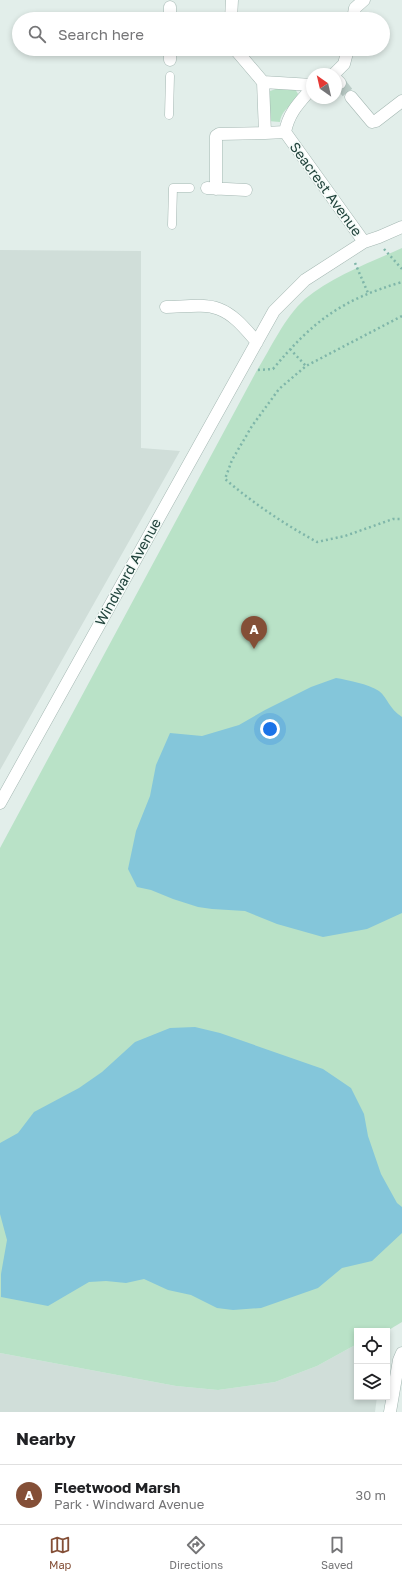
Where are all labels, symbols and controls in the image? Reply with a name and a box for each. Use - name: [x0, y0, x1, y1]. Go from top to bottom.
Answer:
- search box: [12, 12, 390, 56]
- icon: search: [26, 23, 48, 45]
- text: Search here: [58, 25, 144, 43]
- north arrow: [306, 68, 342, 104]
- street label: Seacrest Avenue: [287, 138, 366, 239]
- street label: Windward Avenue: [91, 515, 164, 628]
- pin: A: [241, 616, 267, 649]
- your location: [260, 719, 280, 739]
- map controls: [354, 1328, 390, 1400]
- button: locate: [354, 1328, 390, 1364]
- button: layers: [354, 1364, 390, 1400]
- text: Nearby: [16, 1428, 76, 1449]
- text: Fleetwood Marsh: [54, 1478, 180, 1496]
- text: A: [24, 1487, 34, 1503]
- text: 30 m: [356, 1487, 386, 1503]
- text: Park · Windward Avenue: [54, 1496, 204, 1512]
- tab: Map: [49, 1534, 71, 1571]
- tab: Directions: [169, 1534, 223, 1571]
- tab: Saved: [321, 1534, 353, 1571]

